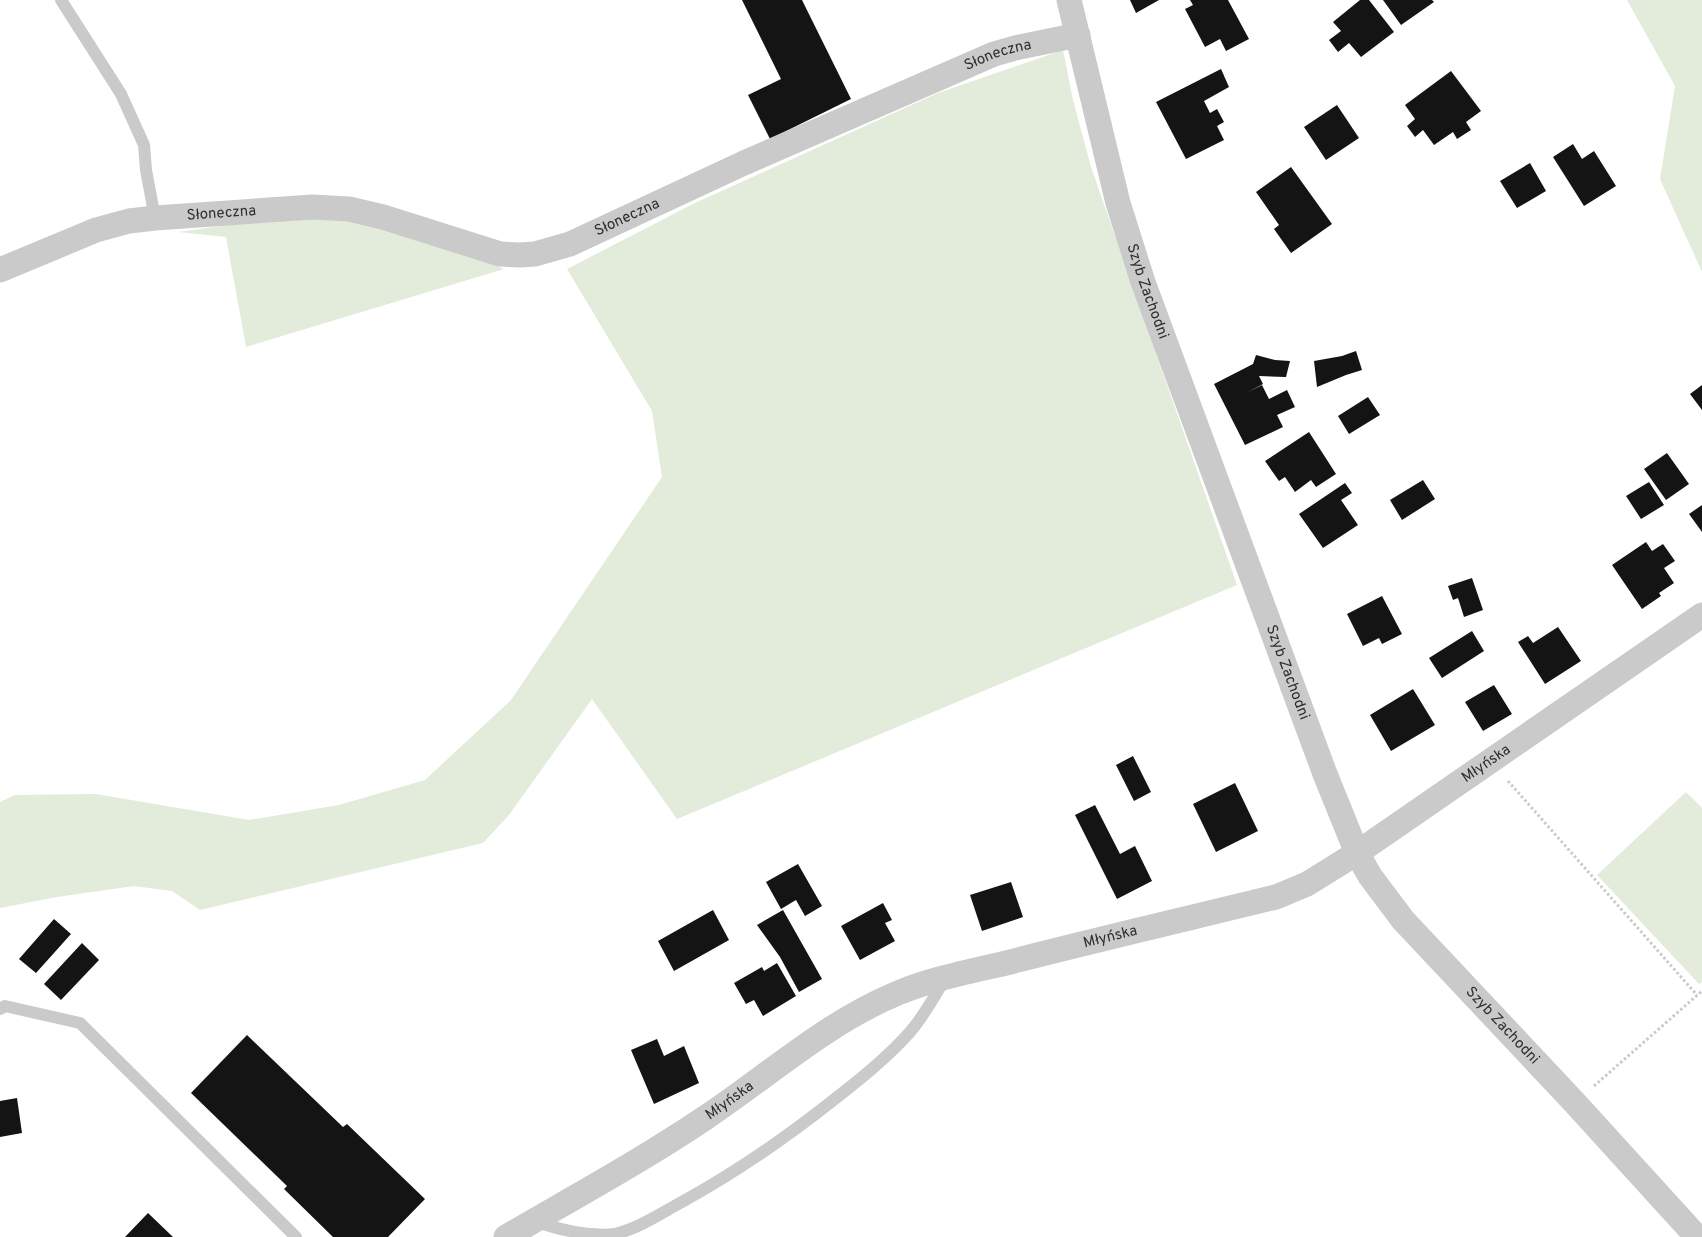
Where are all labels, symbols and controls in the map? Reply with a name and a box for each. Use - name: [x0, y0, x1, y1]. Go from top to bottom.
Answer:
- street label: Słoneczna: [961, 35, 1033, 75]
- street label: Słoneczna: [592, 194, 663, 241]
- street label: Słoneczna: [186, 201, 257, 225]
- street label: Szyb Zachodni: [1122, 241, 1173, 342]
- street label: Szyb Zachodni: [1261, 622, 1314, 723]
- street label: Młyńska: [1458, 740, 1514, 787]
- street label: Młyńska: [1081, 921, 1139, 953]
- street label: Szyb Zachodni: [1461, 983, 1543, 1069]
- street label: Młyńska: [702, 1077, 758, 1124]

